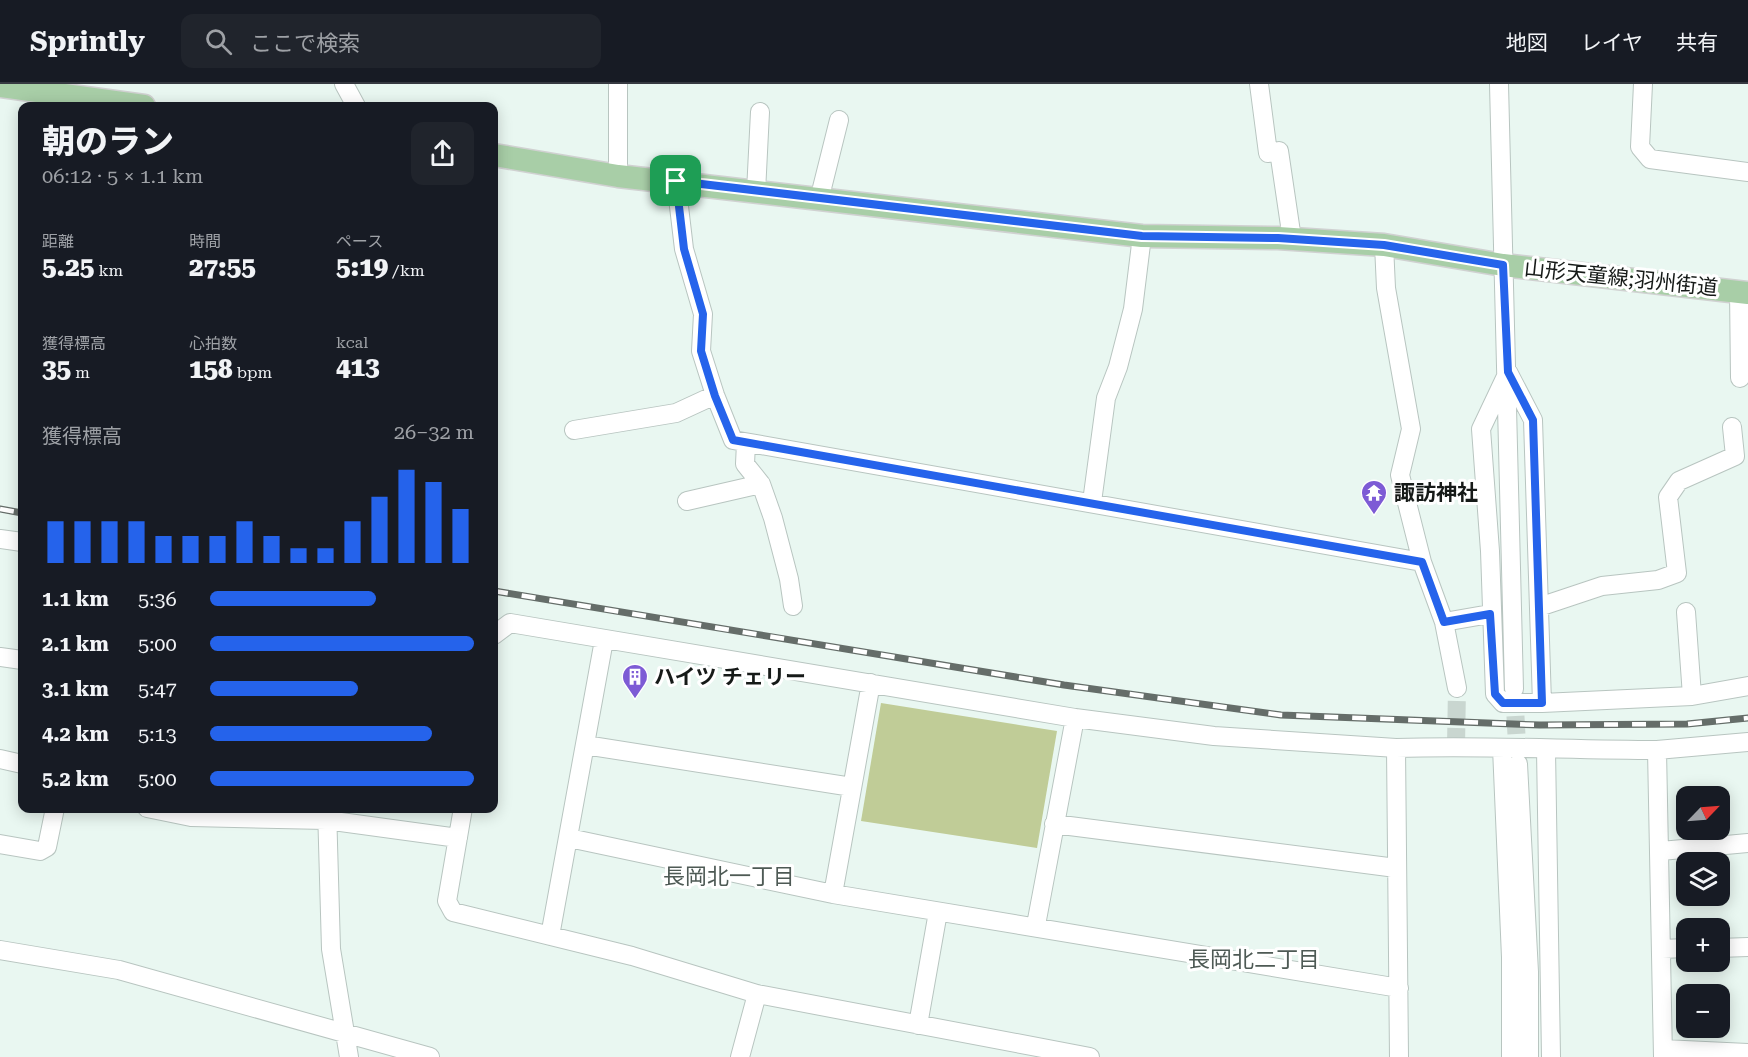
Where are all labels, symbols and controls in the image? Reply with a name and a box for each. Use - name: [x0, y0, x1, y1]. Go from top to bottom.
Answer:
- search box: [181, 14, 601, 68]
- text: Sprintly: [30, 25, 145, 58]
- icon: search: [202, 25, 235, 58]
- text: ここで検索: [250, 31, 360, 56]
- text: 地図: [1506, 31, 1548, 55]
- text: レイヤ: [1581, 31, 1643, 55]
- text: 共有: [1676, 31, 1718, 55]
- text: 朝のラン: [42, 122, 174, 161]
- button: share: [411, 122, 474, 185]
- pin: [650, 155, 701, 206]
- text: 06:12 · 5 × 1.1 km: [42, 164, 203, 188]
- icon: arrive: [659, 164, 692, 197]
- text: 距離: [42, 232, 74, 251]
- text: 時間: [189, 232, 221, 251]
- text: ペース: [336, 232, 383, 251]
- text: 5.25: [42, 252, 94, 282]
- text: 27:55: [189, 252, 256, 282]
- text: 5:19: [336, 252, 388, 282]
- street label: 山形天童線;羽州街道: [1523, 256, 1719, 300]
- text: km: [94, 261, 123, 280]
- text: /km: [388, 261, 425, 280]
- text: kcal: [336, 333, 368, 352]
- text: 獲得標高: [42, 334, 106, 353]
- text: 心拍数: [189, 334, 237, 353]
- text: 413: [336, 352, 380, 382]
- text: 35: [42, 354, 71, 384]
- text: 158: [189, 354, 233, 384]
- text: m: [71, 363, 90, 382]
- text: bpm: [233, 363, 272, 382]
- text: 26–32 m: [394, 420, 474, 444]
- text: 獲得標高: [42, 424, 122, 448]
- temple icon: 諏訪神社: [1359, 478, 1389, 516]
- place label: 諏訪神社: [1394, 481, 1478, 505]
- text: 1.1 km: [42, 587, 109, 611]
- text: 5:36: [138, 587, 177, 611]
- text: 2.1 km: [42, 632, 109, 656]
- text: 5:00: [138, 632, 177, 656]
- building icon: ハイツ チェリー: [620, 662, 650, 700]
- place label: ハイツ チェリー: [654, 665, 806, 689]
- text: 3.1 km: [42, 677, 109, 701]
- text: 5:47: [138, 677, 177, 701]
- text: 4.2 km: [42, 722, 109, 746]
- text: 5:13: [138, 722, 177, 746]
- text: 5.2 km: [42, 767, 109, 791]
- text: 5:00: [138, 767, 177, 791]
- north arrow: [1676, 786, 1730, 840]
- map controls: [1676, 786, 1730, 1038]
- button: layers: [1676, 852, 1730, 906]
- district label: 長岡北一丁目: [663, 864, 795, 889]
- button: +: [1676, 918, 1730, 972]
- district label: 長岡北二丁目: [1188, 947, 1320, 972]
- button: −: [1676, 984, 1730, 1038]

